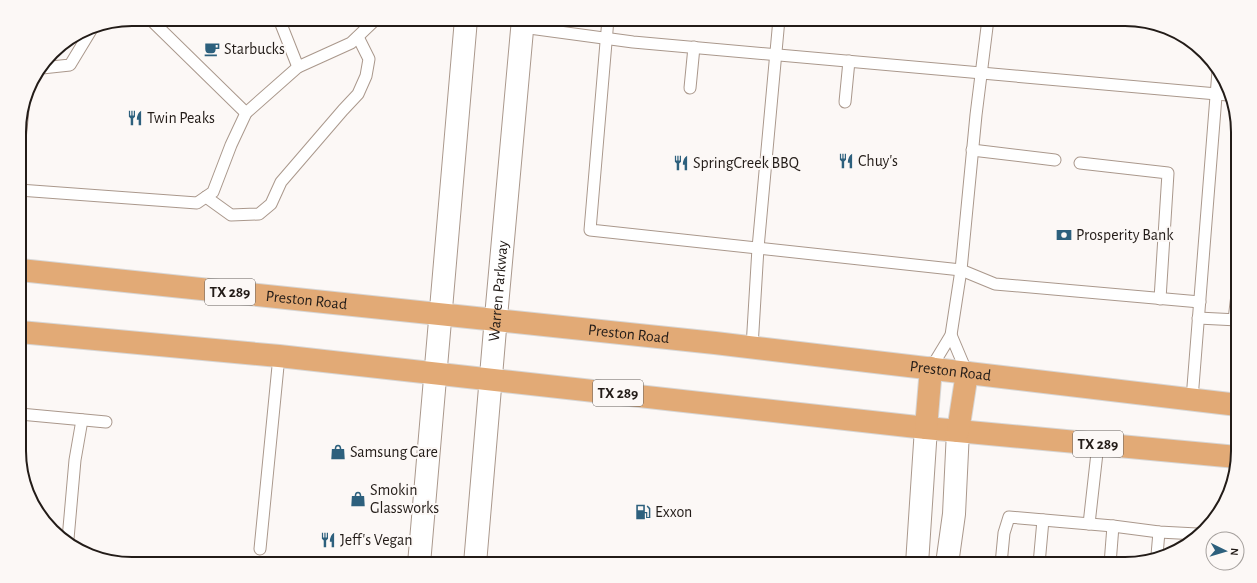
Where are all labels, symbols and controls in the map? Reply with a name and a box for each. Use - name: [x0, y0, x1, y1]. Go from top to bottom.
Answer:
- cafe icon: Starbucks: [203, 40, 221, 58]
- place label: Starbucks: [224, 41, 285, 57]
- restaurant icon: Twin Peaks: [126, 109, 144, 127]
- place label: Twin Peaks: [147, 110, 215, 126]
- restaurant icon: Chuy's: [837, 152, 855, 170]
- place label: Chuy's: [858, 153, 898, 170]
- restaurant icon: SpringCreek BBQ: [672, 154, 690, 172]
- place label: SpringCreek BBQ: [693, 155, 801, 172]
- bank icon: Prosperity Bank: [1055, 226, 1073, 244]
- place label: Prosperity Bank: [1076, 227, 1174, 244]
- street label: Warren Parkway: [486, 240, 512, 342]
- road number: TX 289: [205, 279, 255, 305]
- street label: Preston Road: [265, 288, 348, 312]
- street label: Preston Road: [587, 322, 670, 346]
- street label: Preston Road: [909, 358, 992, 384]
- road number: TX 289: [593, 380, 643, 406]
- road number: TX 289: [1073, 431, 1123, 457]
- shop icon: Samsung Care: [329, 443, 347, 461]
- place label: Samsung Care: [350, 444, 438, 460]
- place label: Smokin Glassworks: [370, 482, 439, 516]
- shop icon: Smokin Glassworks: [349, 490, 367, 508]
- fuel station icon: Exxon: [634, 503, 652, 521]
- place label: Exxon: [655, 504, 692, 520]
- restaurant icon: Jeff's Vegan: [319, 531, 337, 549]
- north arrow: [1205, 531, 1245, 571]
- place label: Jeff's Vegan: [340, 532, 412, 548]
- text: N: [1229, 548, 1240, 556]

